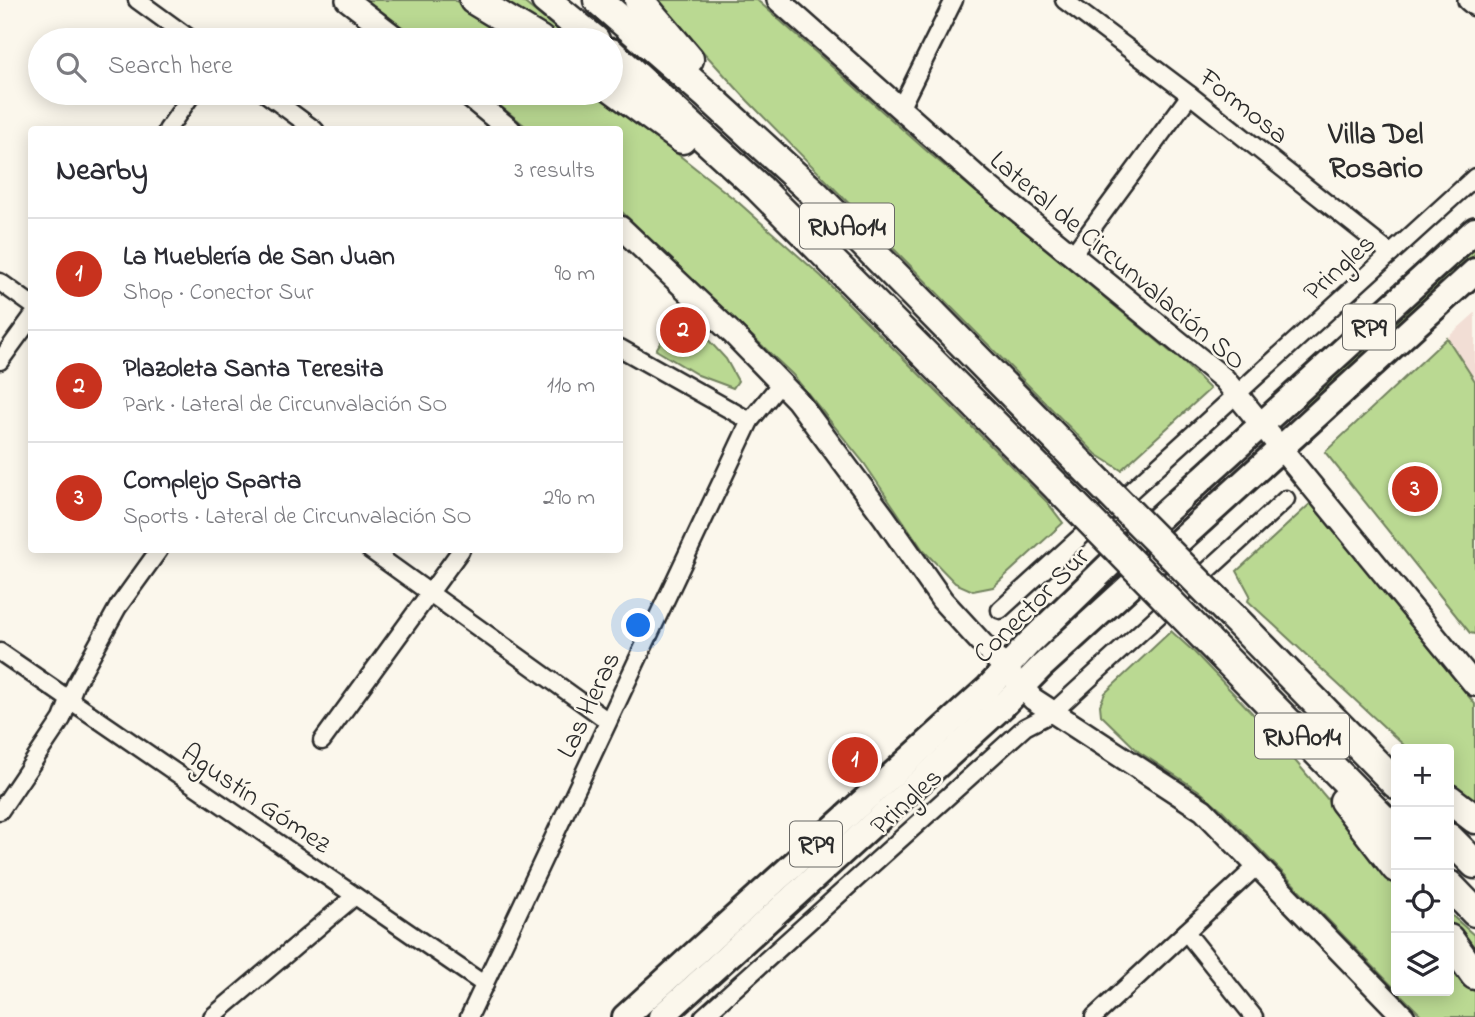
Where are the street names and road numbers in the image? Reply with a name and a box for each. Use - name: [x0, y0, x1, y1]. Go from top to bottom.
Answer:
- street label: Formosa: [1188, 59, 1297, 156]
- street label: Lateral de Circunvalación SO: [979, 142, 1254, 382]
- road number: RNA014: [800, 204, 894, 248]
- street label: Pringles: [1295, 225, 1386, 312]
- road number: RP9: [1343, 304, 1395, 350]
- street label: Conector Sur: [965, 538, 1101, 674]
- street label: Las Heras: [548, 645, 633, 766]
- road number: RNA014: [1255, 714, 1349, 758]
- street label: Agustín Gómez: [172, 734, 339, 866]
- street label: Pringles: [862, 759, 953, 846]
- road number: RP9: [790, 822, 842, 866]

